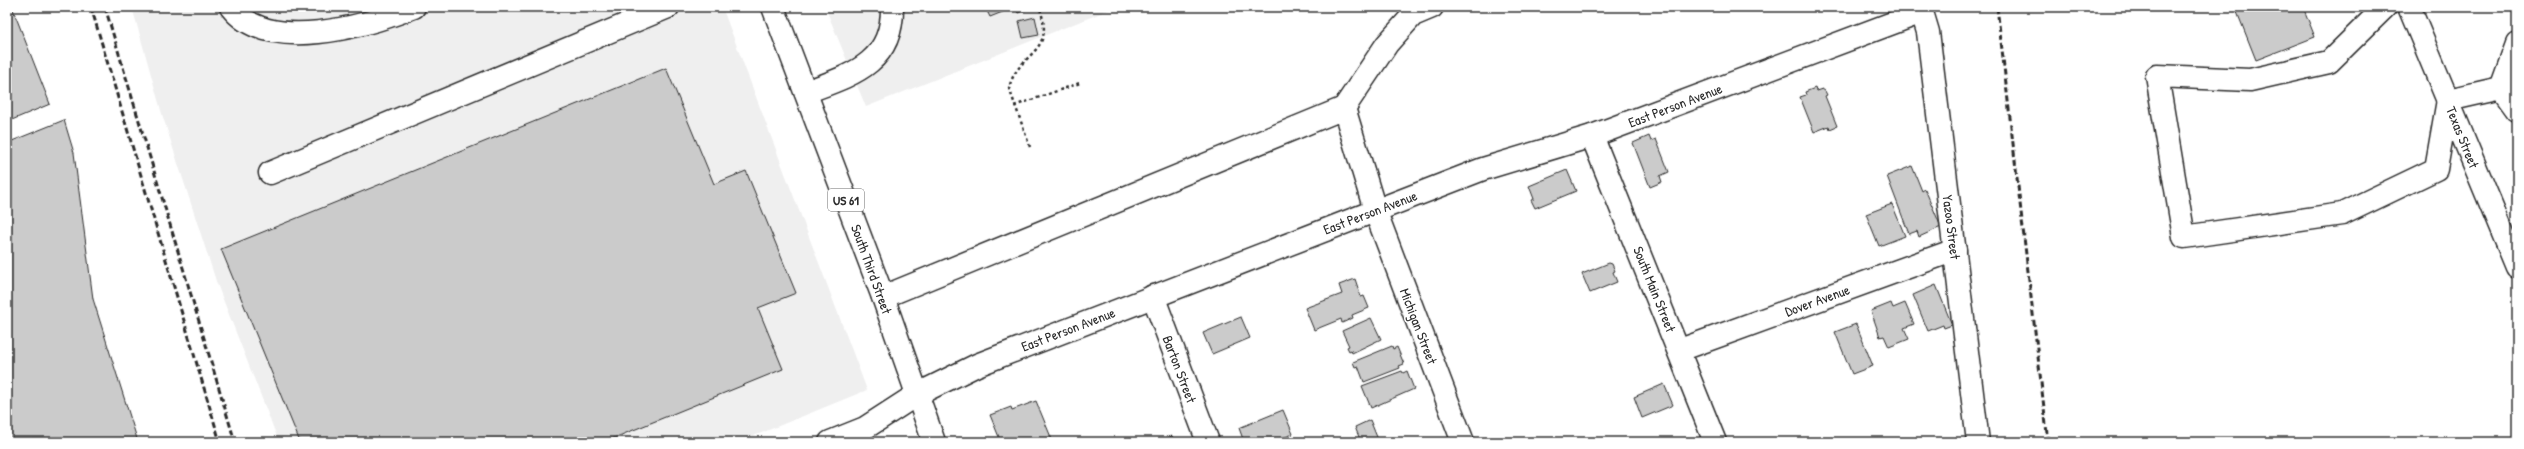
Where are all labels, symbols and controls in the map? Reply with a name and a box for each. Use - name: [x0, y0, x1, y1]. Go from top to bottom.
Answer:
- street label: East Person Avenue: [1625, 78, 1725, 132]
- street label: Texas Street: [2442, 103, 2484, 171]
- street label: East Person Avenue: [1320, 185, 1420, 239]
- road number: US 61: [828, 189, 864, 211]
- street label: Yazoo Street: [1939, 194, 1965, 260]
- street label: South Third Street: [847, 222, 897, 316]
- street label: South Main Street: [1629, 243, 1681, 335]
- street label: Dover Avenue: [1782, 279, 1852, 320]
- street label: Michigan Street: [1395, 285, 1442, 367]
- street label: East Person Avenue: [1018, 302, 1118, 356]
- street label: Barton Street: [1158, 333, 1202, 406]

